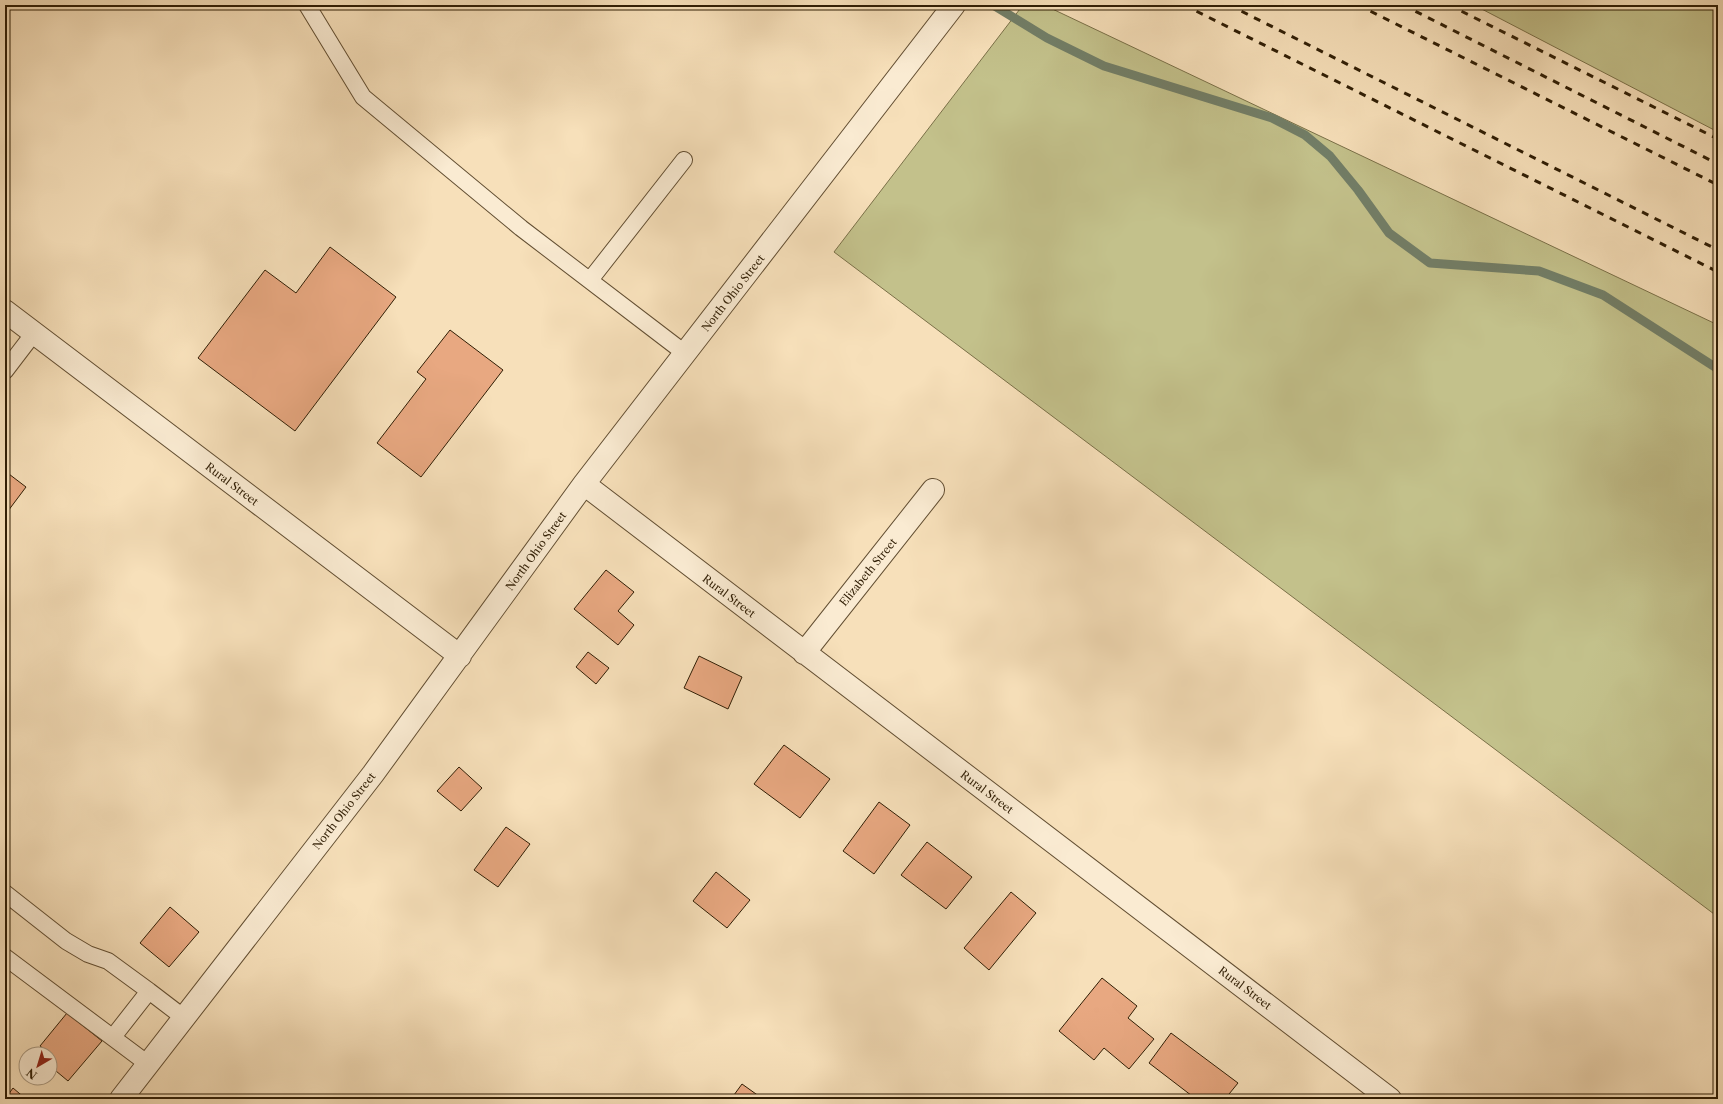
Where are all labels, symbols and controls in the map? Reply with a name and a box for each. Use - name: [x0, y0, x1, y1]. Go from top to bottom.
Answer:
- street label: North Ohio Street: [699, 252, 768, 334]
- street label: Rural Street: [203, 460, 261, 508]
- street label: North Ohio Street: [503, 509, 569, 593]
- street label: Elizabeth Street: [836, 535, 900, 609]
- street label: Rural Street: [700, 572, 758, 620]
- street label: Rural Street: [958, 768, 1016, 816]
- street label: North Ohio Street: [310, 770, 379, 852]
- street label: Rural Street: [1216, 964, 1274, 1012]
- north arrow: [18, 1046, 58, 1086]
- text: N: [23, 1065, 40, 1082]

